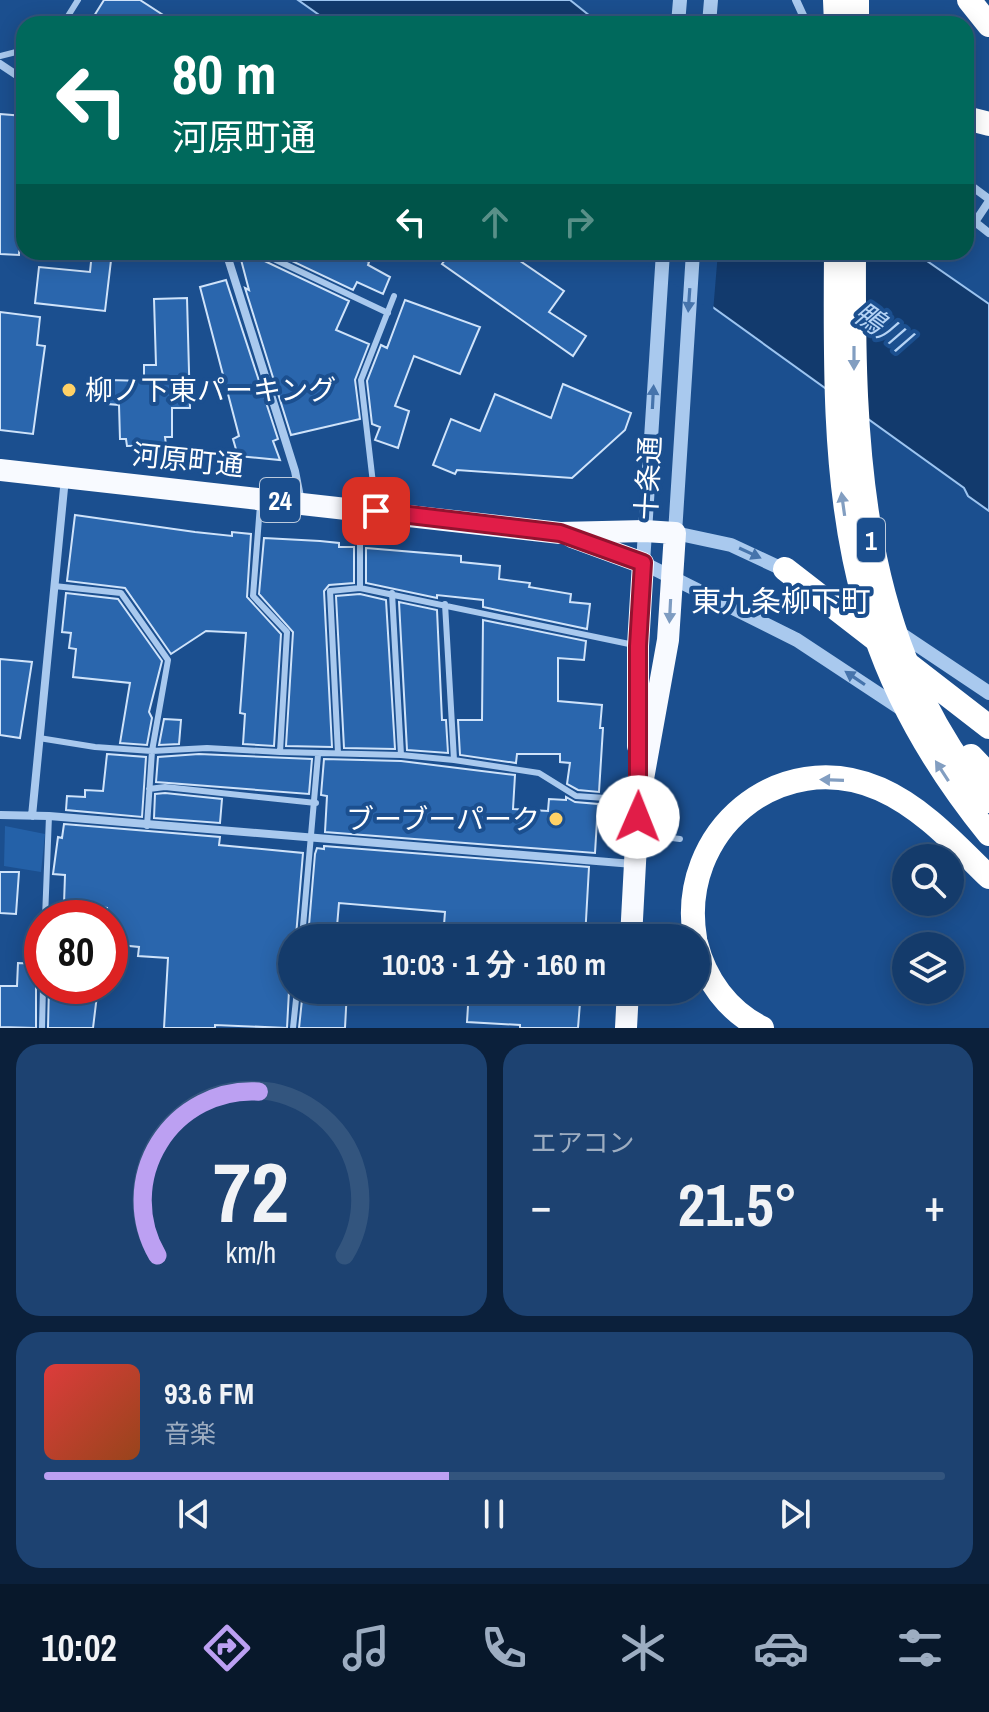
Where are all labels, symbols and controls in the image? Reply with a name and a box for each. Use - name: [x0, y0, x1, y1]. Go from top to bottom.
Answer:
- text: 80 m: [172, 36, 277, 111]
- icon: left: [40, 48, 144, 152]
- text: 河原町通: [172, 113, 316, 161]
- icon: left: [389, 200, 433, 244]
- icon: ahead: [473, 200, 517, 244]
- icon: right: [557, 200, 601, 244]
- one-way arrow: [682, 288, 695, 313]
- water label: 鴨川: [846, 292, 921, 361]
- one-way arrow: [848, 346, 860, 371]
- place label: 柳ノ下東パーキング: [85, 371, 336, 409]
- marker: 柳ノ下東パーキング: [60, 381, 78, 399]
- one-way arrow: [647, 384, 660, 409]
- street label: 河原町通: [130, 435, 246, 485]
- street label: 十条通: [627, 435, 669, 521]
- pin: [342, 477, 410, 545]
- road number: 24: [260, 478, 300, 522]
- icon: arrive: [354, 489, 398, 533]
- one-way arrow: [836, 491, 849, 516]
- road number: 1: [857, 518, 885, 562]
- one-way arrow: [738, 546, 762, 560]
- district label: 東九条柳下町: [691, 581, 871, 621]
- one-way arrow: [663, 599, 676, 624]
- one-way arrow: [844, 672, 866, 686]
- one-way arrow: [936, 760, 950, 782]
- one-way arrow: [819, 773, 844, 786]
- position arrow: [596, 775, 680, 859]
- place label: ブーブーパーク: [346, 800, 540, 838]
- marker: ブーブーパーク: [547, 810, 565, 828]
- map controls: [892, 844, 964, 1004]
- button: search: [892, 844, 964, 916]
- speed limit sign: 80: [24, 900, 128, 1004]
- button: layers: [892, 932, 964, 1004]
- text: 10:03 · 1 分 · 160 m: [382, 944, 606, 984]
- text: エアコン: [531, 1125, 635, 1160]
- text: 72: [213, 1136, 289, 1248]
- text: 21.5°: [678, 1164, 798, 1245]
- text: −: [531, 1175, 552, 1235]
- text: +: [924, 1175, 945, 1235]
- text: km/h: [226, 1233, 277, 1272]
- text: 93.6 FM: [164, 1373, 254, 1413]
- text: 音楽: [164, 1416, 216, 1451]
- icon: previous: [172, 1492, 216, 1536]
- icon: pause: [472, 1492, 516, 1536]
- icon: next: [773, 1492, 817, 1536]
- icon: directions: [199, 1620, 255, 1676]
- icon: music: [338, 1620, 394, 1676]
- icon: phone: [476, 1620, 532, 1676]
- icon: climate: [615, 1620, 671, 1676]
- icon: car: [753, 1620, 809, 1676]
- icon: filters: [892, 1620, 948, 1676]
- text: 10:02: [41, 1624, 117, 1672]

